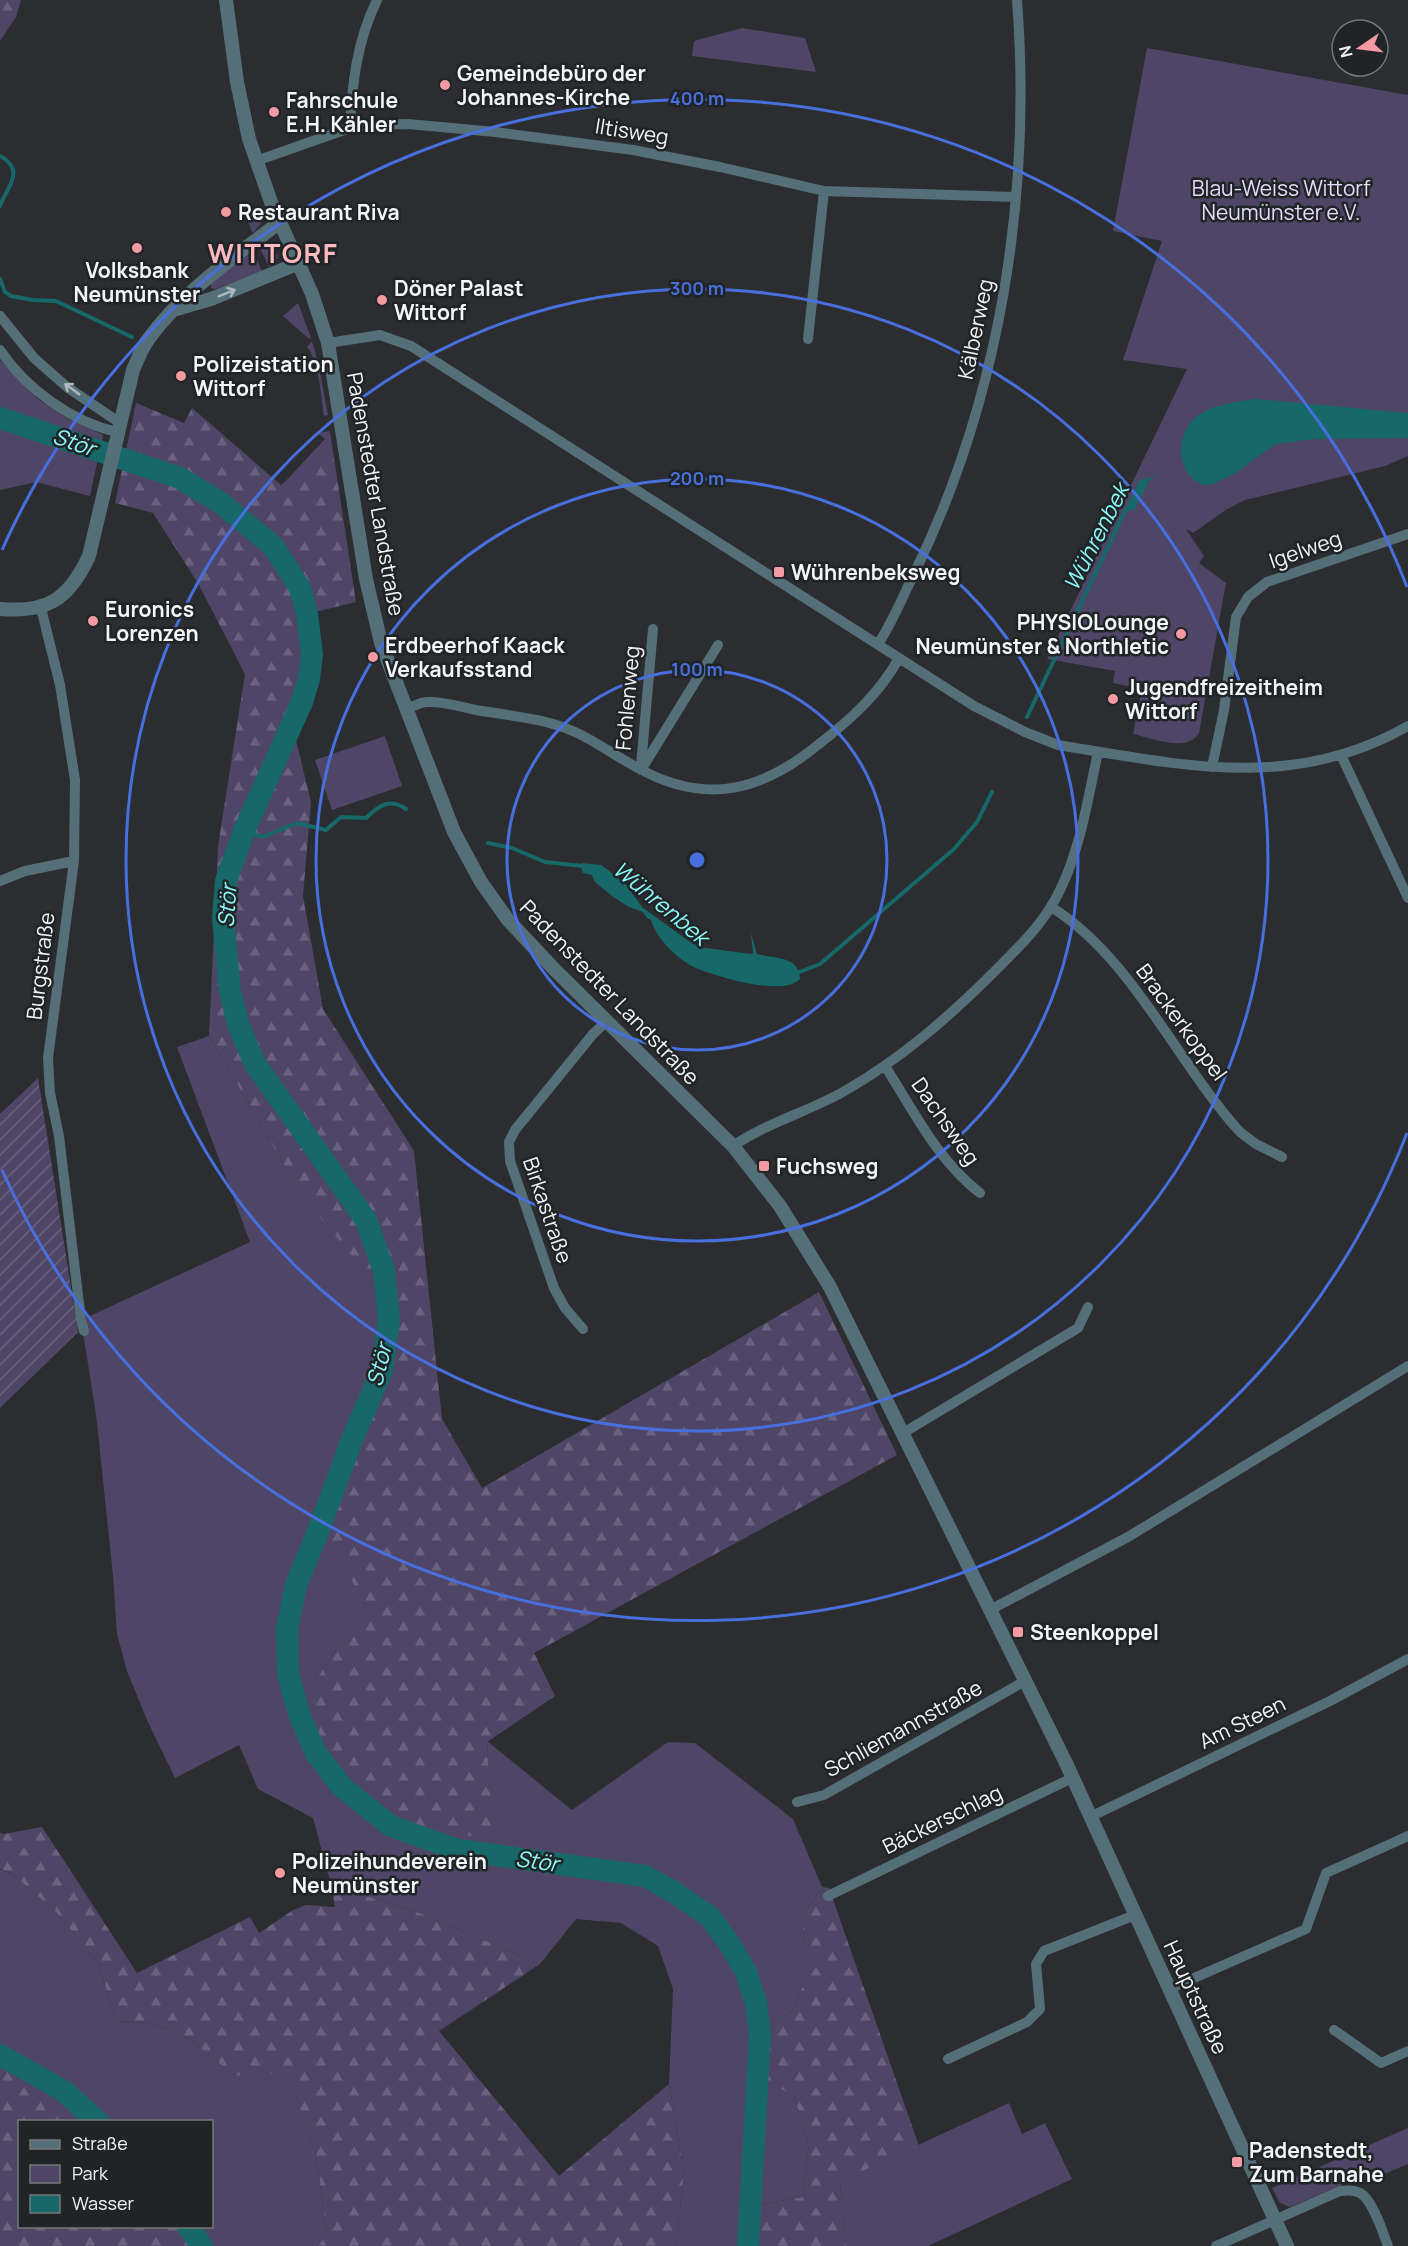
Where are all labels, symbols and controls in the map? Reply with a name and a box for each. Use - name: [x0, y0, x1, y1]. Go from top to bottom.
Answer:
- north arrow: [1330, 18, 1390, 78]
- text: N: [1333, 43, 1358, 60]
- place label: Gemeindebüro der Johannes-Kirche: [457, 59, 646, 111]
- marker: Gemeindebüro der Johannes-Kirche: [438, 78, 452, 92]
- place label: Fahrschule E.H. Kähler: [286, 86, 398, 138]
- text: 400 m: [670, 86, 724, 110]
- marker: Fahrschule E.H. Kähler: [267, 105, 281, 119]
- street label: Iltisweg: [593, 111, 671, 151]
- park label: Blau-Weiss Wittorf Neumünster e.V.: [1192, 174, 1371, 226]
- place label: Restaurant Riva: [238, 198, 400, 226]
- marker: Restaurant Riva: [219, 205, 233, 219]
- district label: WITTORF: [208, 234, 338, 271]
- marker: Volksbank Neumünster: [130, 241, 144, 255]
- place label: Volksbank Neumünster: [74, 256, 200, 308]
- place label: Döner Palast Wittorf: [394, 274, 524, 326]
- text: 300 m: [670, 276, 724, 300]
- street label: Kälberweg: [951, 276, 999, 382]
- one-way arrow: [217, 286, 236, 297]
- marker: Döner Palast Wittorf: [375, 293, 389, 307]
- place label: Polizeistation Wittorf: [193, 350, 334, 402]
- marker: Polizeistation Wittorf: [174, 369, 188, 383]
- street label: Padenstedter Landstraße: [341, 370, 411, 618]
- one-way arrow: [64, 383, 80, 395]
- water label: Stör: [49, 421, 102, 464]
- text: 200 m: [670, 466, 724, 490]
- water label: Wührenbek: [1056, 476, 1137, 596]
- street label: Igelweg: [1265, 524, 1345, 574]
- place label: Wührenbeksweg: [791, 558, 960, 586]
- marker: Wührenbeksweg: [772, 565, 786, 579]
- place label: Euronics Lorenzen: [105, 595, 199, 647]
- place label: PHYSIOLounge Neumünster & Northletic: [915, 608, 1169, 660]
- marker: Euronics Lorenzen: [86, 614, 100, 628]
- marker: PHYSIOLounge Neumünster & Northletic: [1174, 627, 1188, 641]
- place label: Erdbeerhof Kaack Verkaufsstand: [385, 631, 565, 683]
- street label: Fohlenweg: [608, 645, 646, 751]
- marker: Erdbeerhof Kaack Verkaufsstand: [366, 650, 380, 664]
- text: 100 m: [671, 657, 723, 681]
- place label: Jugendfreizeitheim Wittorf: [1125, 673, 1323, 725]
- marker: Jugendfreizeitheim Wittorf: [1106, 692, 1120, 706]
- centre of rings: [687, 850, 707, 870]
- water label: Wührenbek: [607, 854, 717, 954]
- water label: Stör: [211, 881, 244, 928]
- street label: Padenstedter Landstraße: [514, 893, 706, 1091]
- street label: Burgstraße: [20, 911, 60, 1021]
- street label: Brackerkoppel: [1130, 958, 1234, 1086]
- street label: Dachsweg: [906, 1072, 986, 1170]
- place label: Fuchsweg: [776, 1152, 878, 1180]
- street label: Birkastraße: [517, 1153, 579, 1267]
- marker: Fuchsweg: [757, 1159, 771, 1173]
- water label: Stör: [359, 1338, 399, 1389]
- place label: Steenkoppel: [1030, 1618, 1159, 1646]
- marker: Steenkoppel: [1011, 1625, 1025, 1639]
- street label: Schliemannstraße: [819, 1673, 987, 1783]
- street label: Am Steen: [1194, 1689, 1290, 1755]
- street label: Bäckerschlag: [877, 1778, 1007, 1860]
- water label: Stör: [514, 1843, 563, 1879]
- place label: Polizeihundeverein Neumünster: [292, 1847, 487, 1899]
- marker: Polizeihundeverein Neumünster: [273, 1866, 287, 1880]
- street label: Hauptstraße: [1157, 1936, 1235, 2058]
- legend: [18, 2120, 213, 2228]
- text: Straße: [72, 2131, 128, 2155]
- place label: Padenstedt, Zum Barnahe: [1249, 2136, 1384, 2188]
- marker: Padenstedt, Zum Barnahe: [1230, 2155, 1244, 2169]
- text: Park: [72, 2161, 109, 2185]
- text: Wasser: [72, 2191, 134, 2215]

